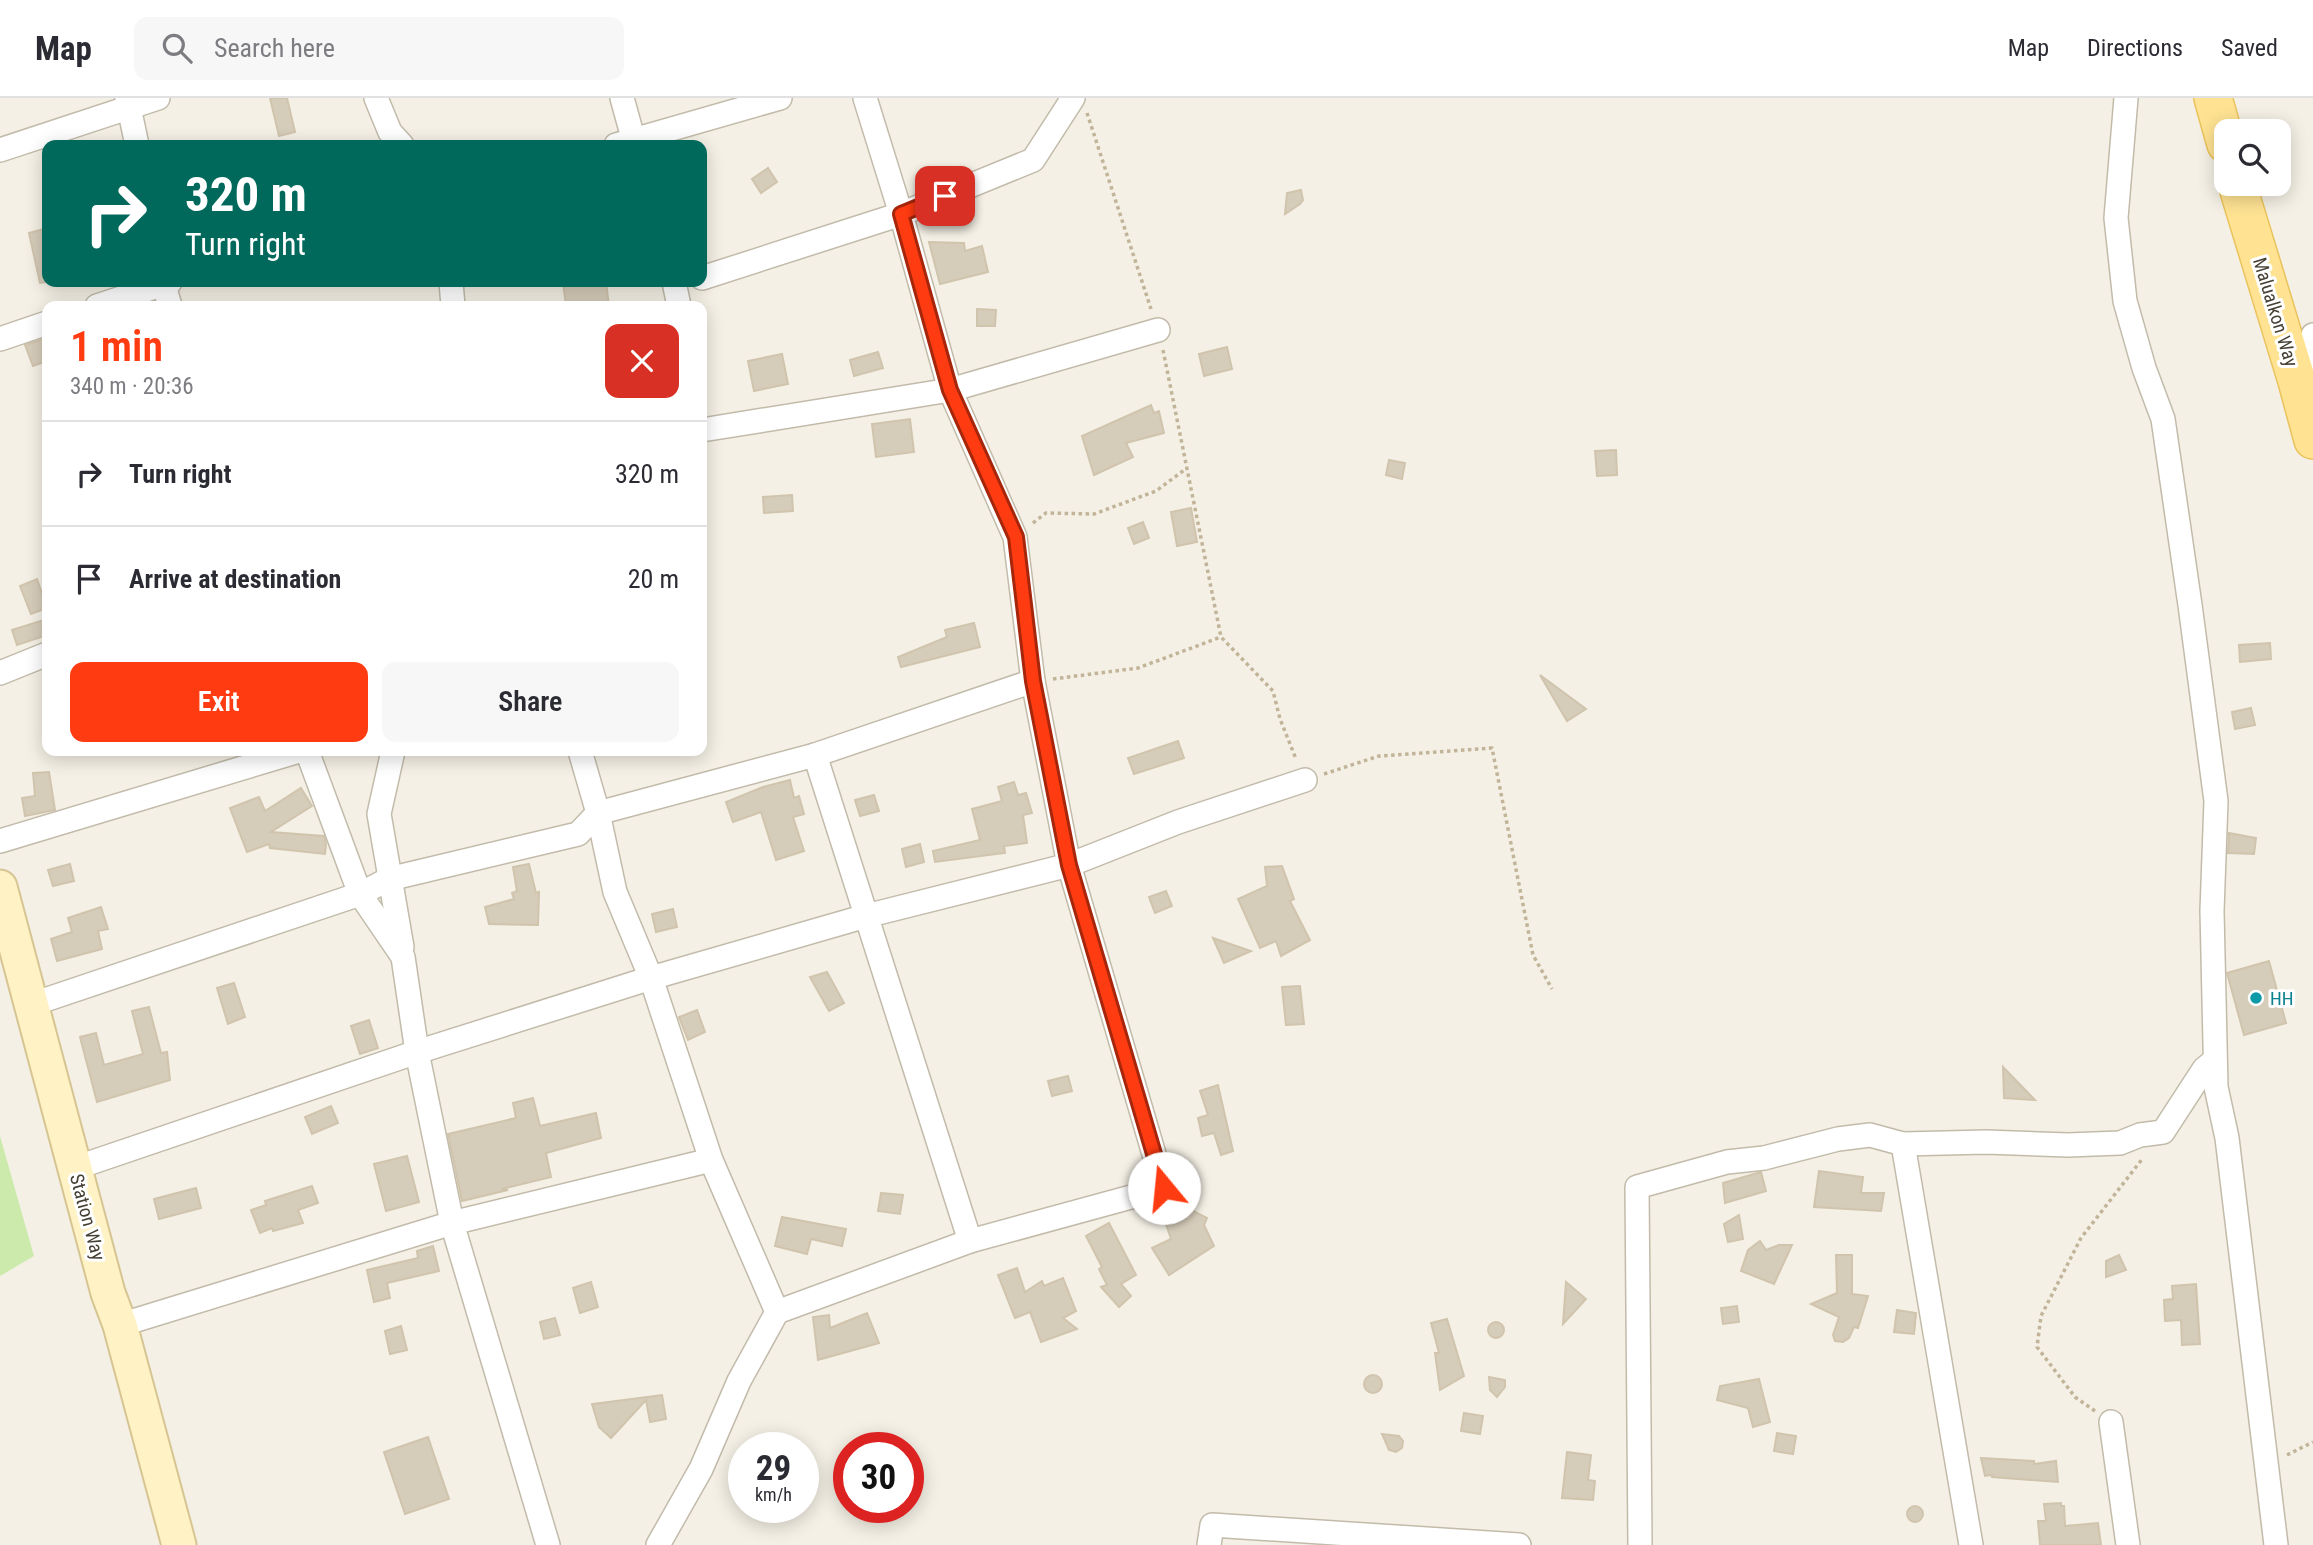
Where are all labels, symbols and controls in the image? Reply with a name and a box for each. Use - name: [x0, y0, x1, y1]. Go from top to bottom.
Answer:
- search box: [134, 17, 624, 80]
- text: Map: [35, 29, 92, 68]
- icon: search: [158, 29, 196, 67]
- text: Search here: [214, 33, 335, 63]
- text: Map: [2008, 34, 2049, 62]
- text: Directions: [2087, 34, 2183, 62]
- text: Saved: [2221, 34, 2278, 62]
- map controls: [2214, 119, 2291, 196]
- button: search: [2214, 119, 2291, 196]
- text: 320 m: [185, 166, 307, 223]
- pin: [915, 166, 975, 226]
- icon: right: [70, 168, 161, 259]
- icon: arrive: [926, 177, 964, 215]
- text: Turn right: [185, 225, 306, 263]
- street label: Malualkon Way: [2248, 255, 2303, 370]
- text: 1 min: [70, 322, 163, 371]
- button: close: [605, 324, 679, 398]
- text: 340 m · 20:36: [70, 373, 194, 400]
- icon: right: [70, 455, 108, 493]
- text: Turn right: [129, 459, 231, 489]
- text: 320 m: [615, 459, 679, 489]
- icon: arrive: [70, 560, 108, 598]
- text: Arrive at destination: [129, 564, 341, 594]
- text: 20 m: [628, 564, 679, 594]
- button: Exit: [70, 662, 368, 742]
- button: Share: [382, 662, 679, 742]
- place label: HH: [2270, 987, 2294, 1010]
- marker: HH: [2248, 990, 2264, 1006]
- position arrow: [1127, 1151, 1201, 1225]
- street label: Station Way: [65, 1171, 110, 1263]
- speed limit sign: 30: [833, 1432, 924, 1523]
- text: 29: [756, 1448, 791, 1489]
- text: km/h: [755, 1484, 792, 1505]

